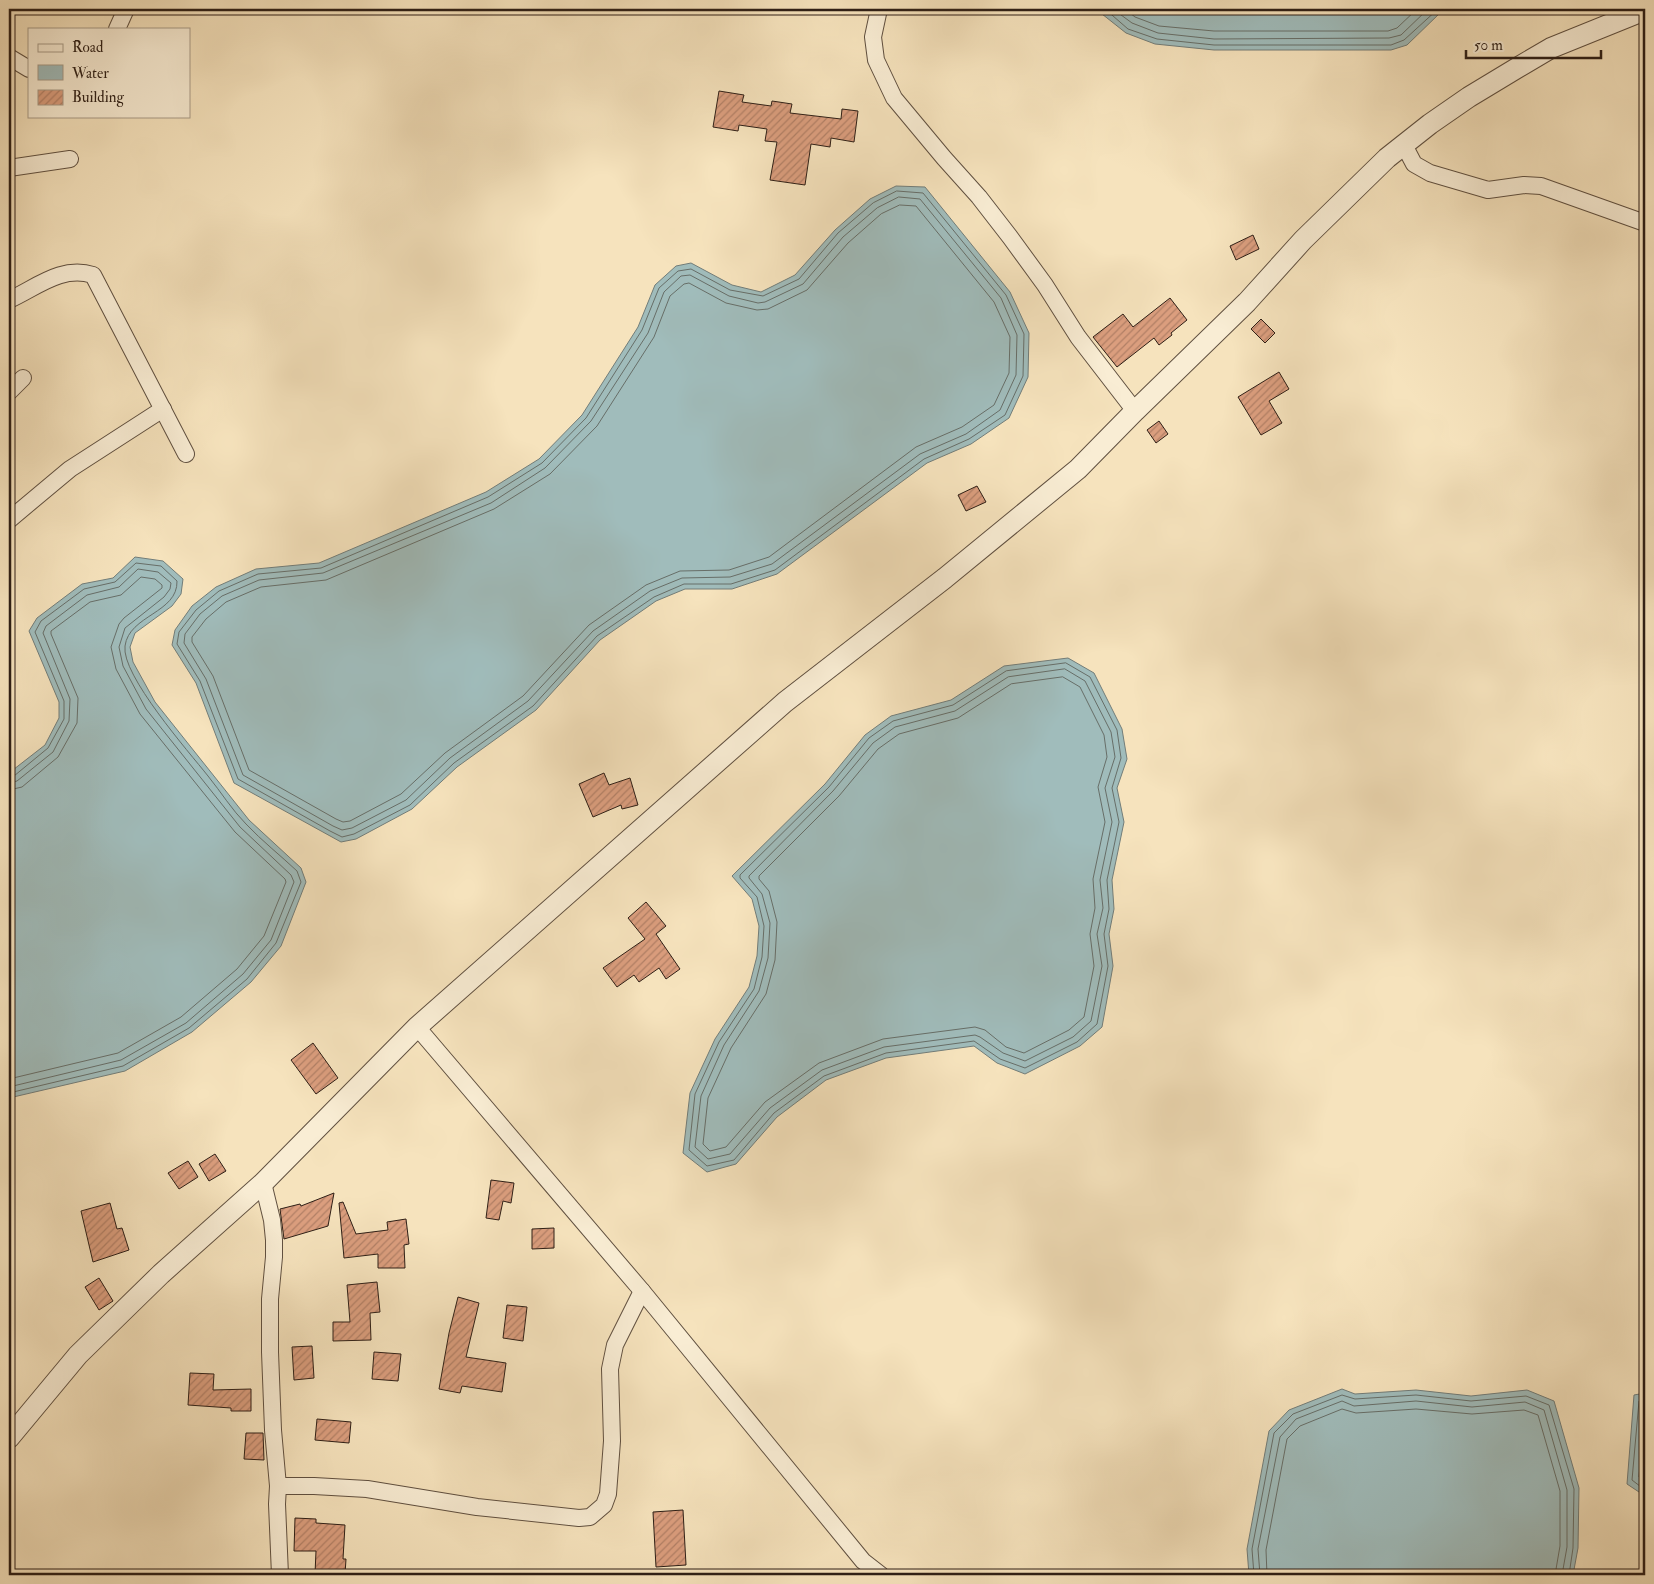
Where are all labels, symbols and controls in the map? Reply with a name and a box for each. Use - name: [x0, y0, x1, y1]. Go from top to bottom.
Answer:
- legend: [28, 28, 190, 118]
- scale bar: [1466, 28, 1602, 60]
- text: 50 m: [1474, 36, 1503, 55]
- text: Road: [72, 38, 104, 57]
- text: Water: [71, 64, 109, 83]
- text: Building: [72, 88, 124, 107]

